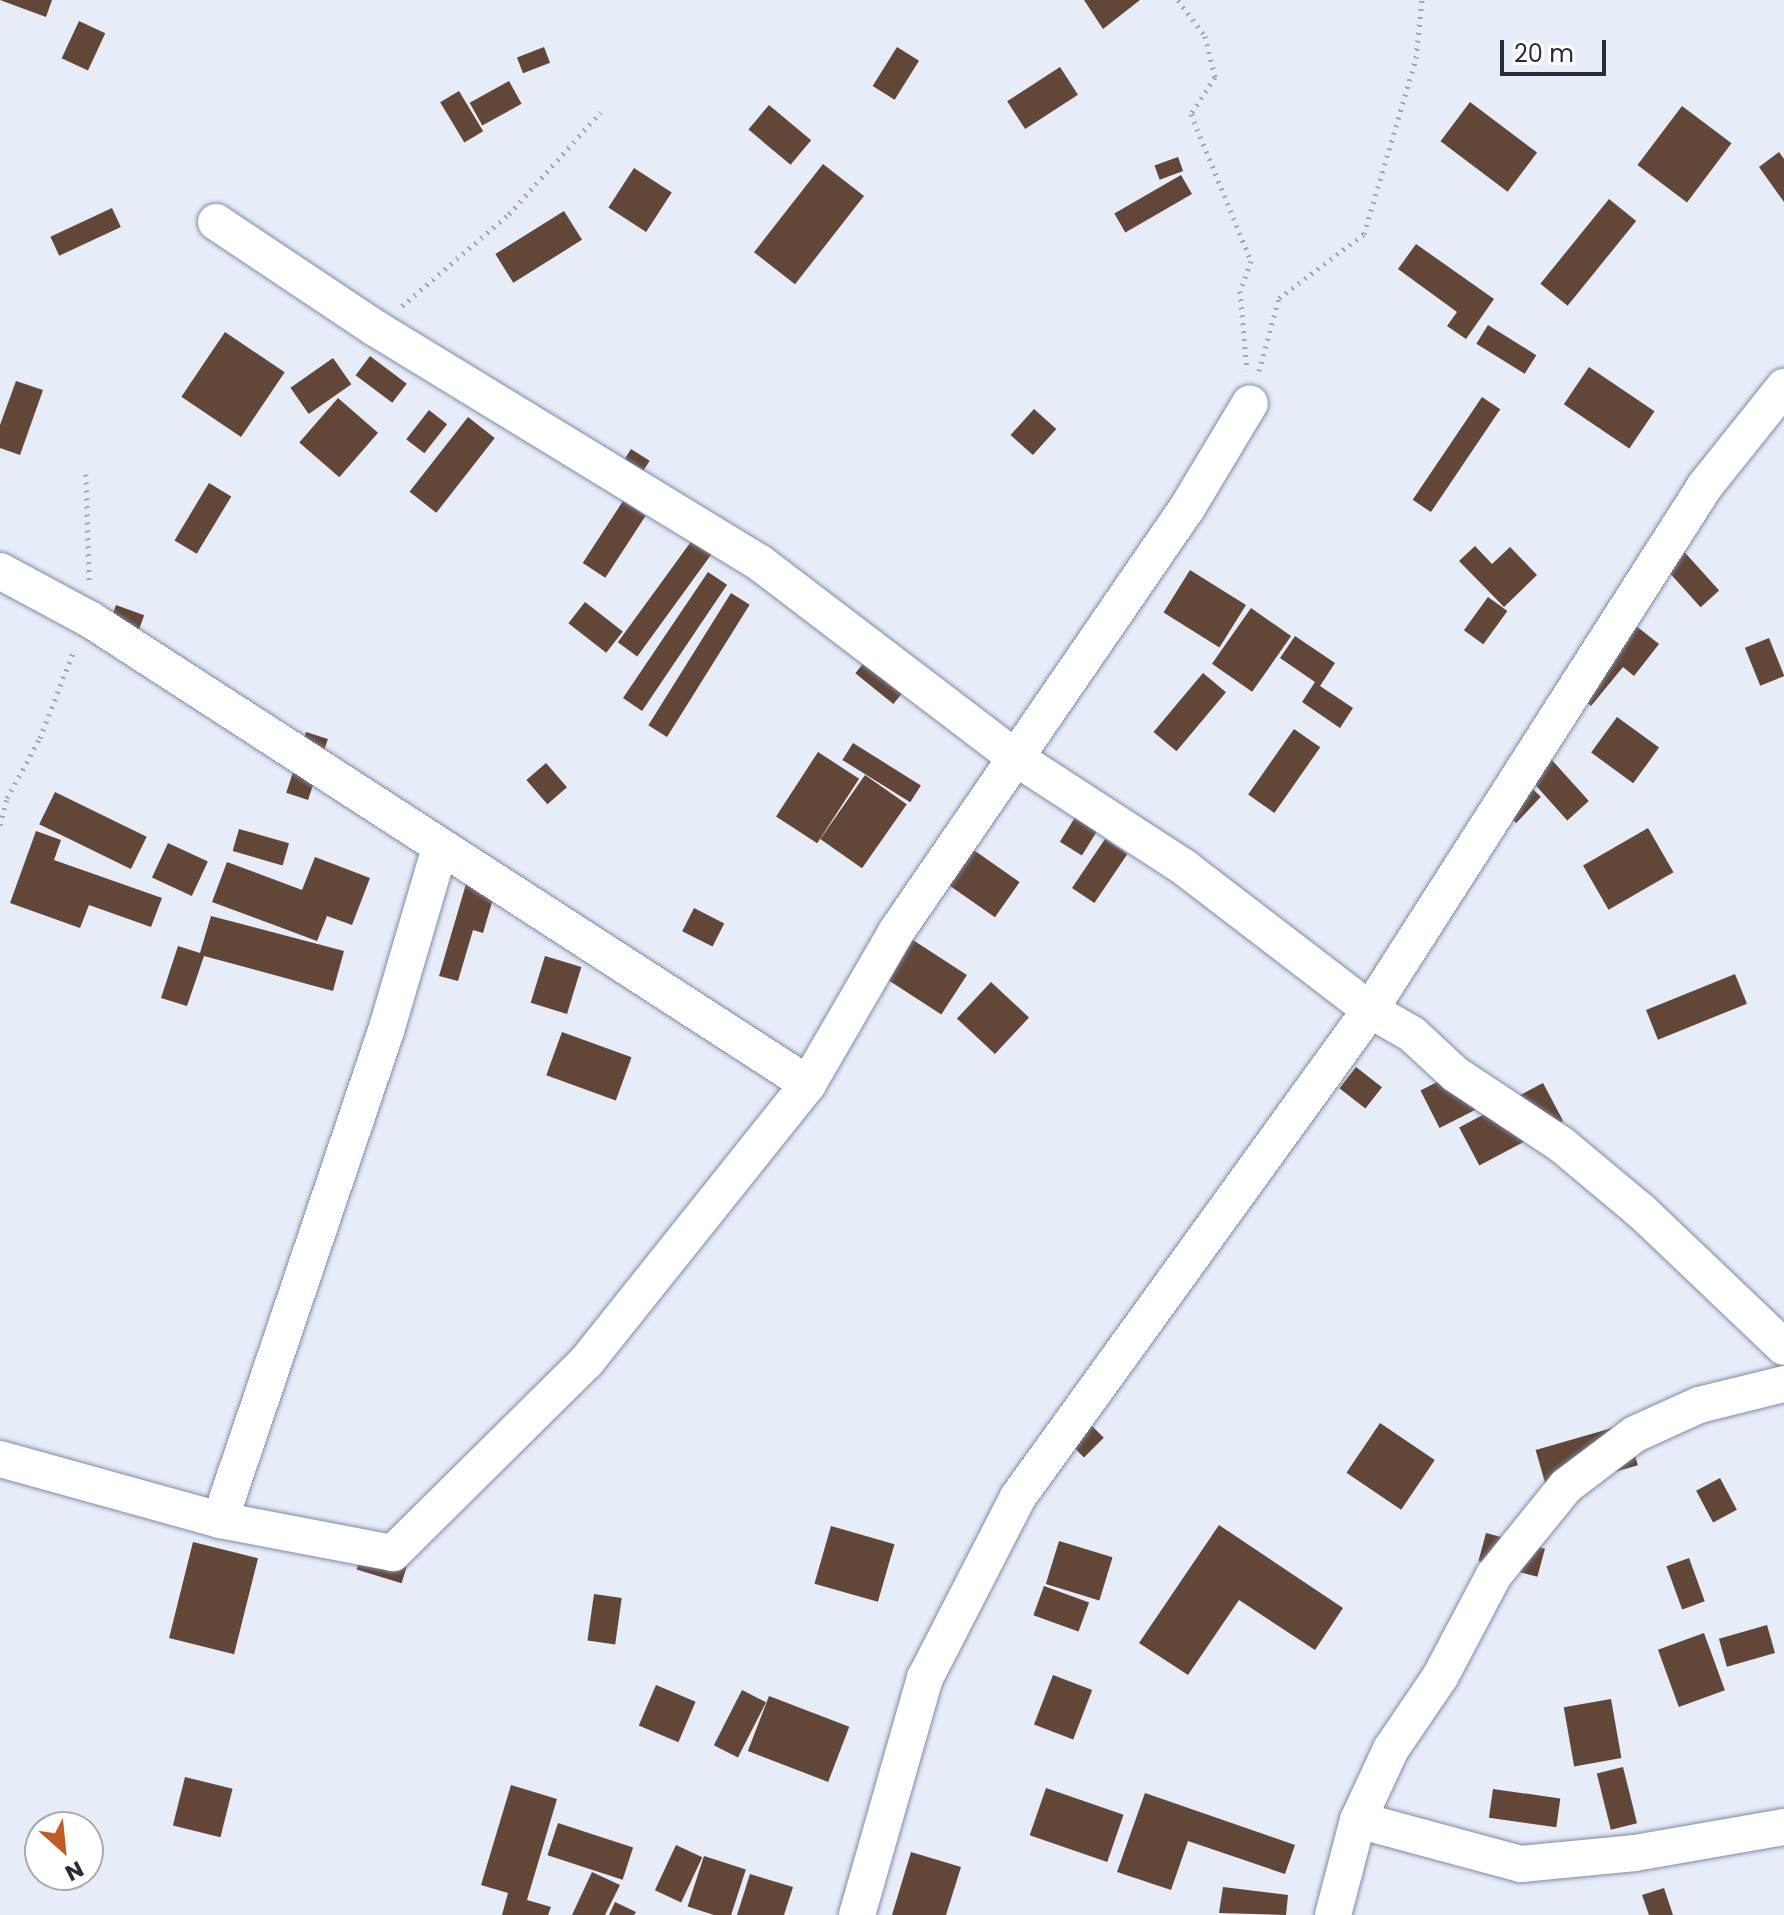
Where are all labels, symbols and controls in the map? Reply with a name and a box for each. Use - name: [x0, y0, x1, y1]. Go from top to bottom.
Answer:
- scale bar: [1504, 24, 1610, 74]
- text: 20 m: [1514, 37, 1574, 70]
- north arrow: [24, 1811, 104, 1891]
- text: N: [60, 1853, 89, 1889]

